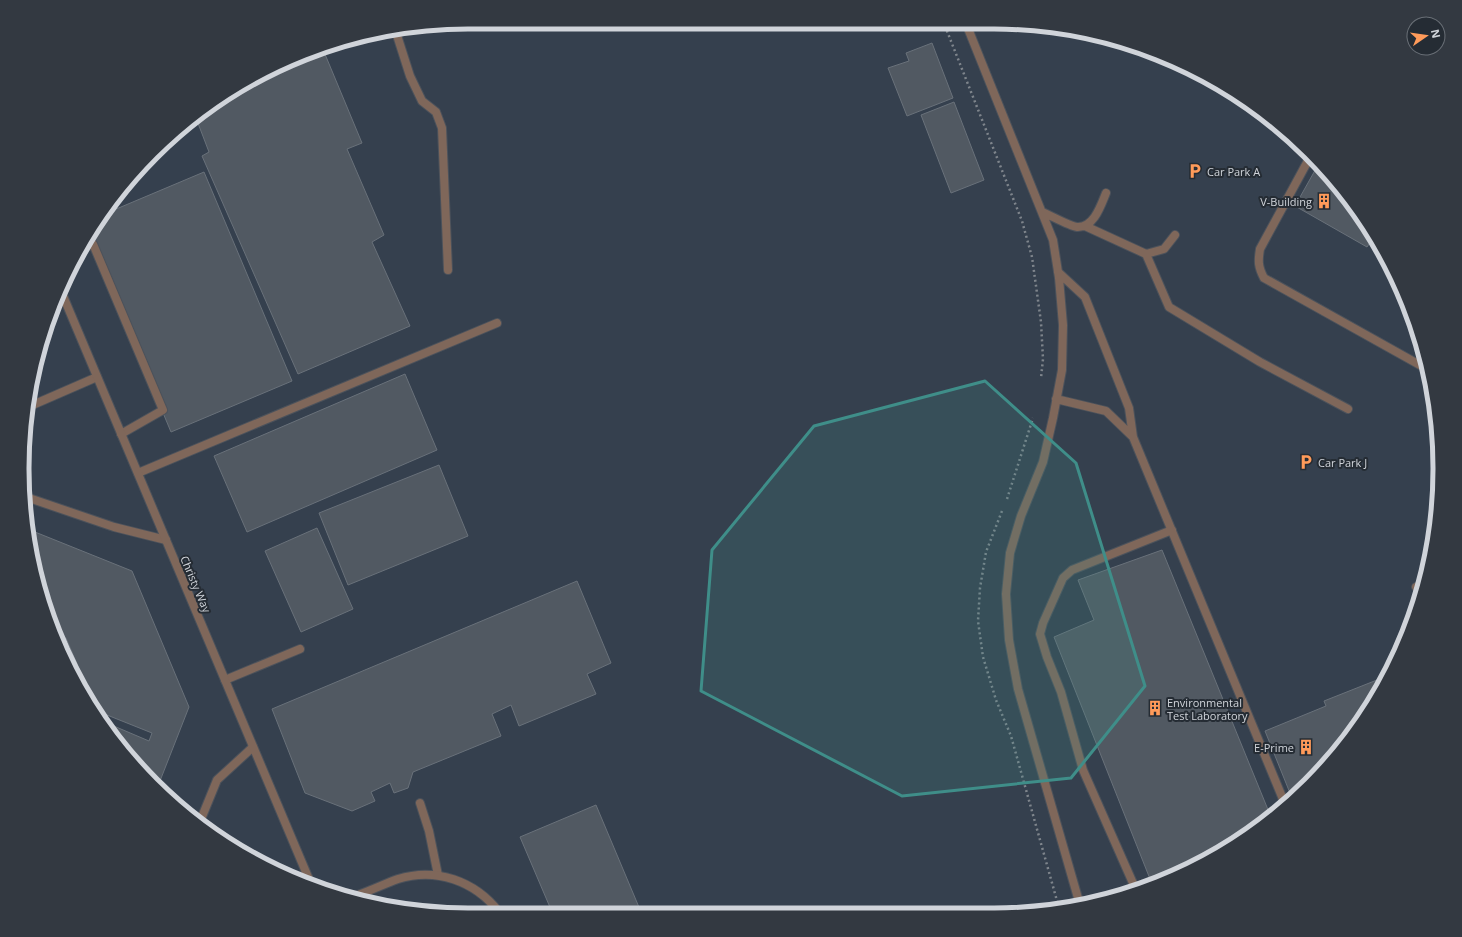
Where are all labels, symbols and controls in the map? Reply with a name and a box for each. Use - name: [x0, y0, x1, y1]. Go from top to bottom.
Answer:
- north arrow: [1406, 16, 1446, 56]
- text: N: [1428, 28, 1445, 40]
- parking icon: Car Park A: [1186, 162, 1204, 180]
- place label: Car Park A: [1207, 164, 1260, 179]
- building icon: V-Building: [1315, 192, 1333, 210]
- place label: V-Building: [1260, 194, 1312, 209]
- parking icon: Car Park J: [1297, 453, 1315, 471]
- place label: Car Park J: [1318, 455, 1367, 470]
- street label: Christy Way: [177, 553, 215, 615]
- place label: Environmental Test Laboratory: [1167, 695, 1248, 723]
- building icon: Environmental Test Laboratory: [1146, 699, 1164, 717]
- building icon: E-Prime: [1297, 738, 1315, 756]
- place label: E-Prime: [1254, 740, 1294, 755]

